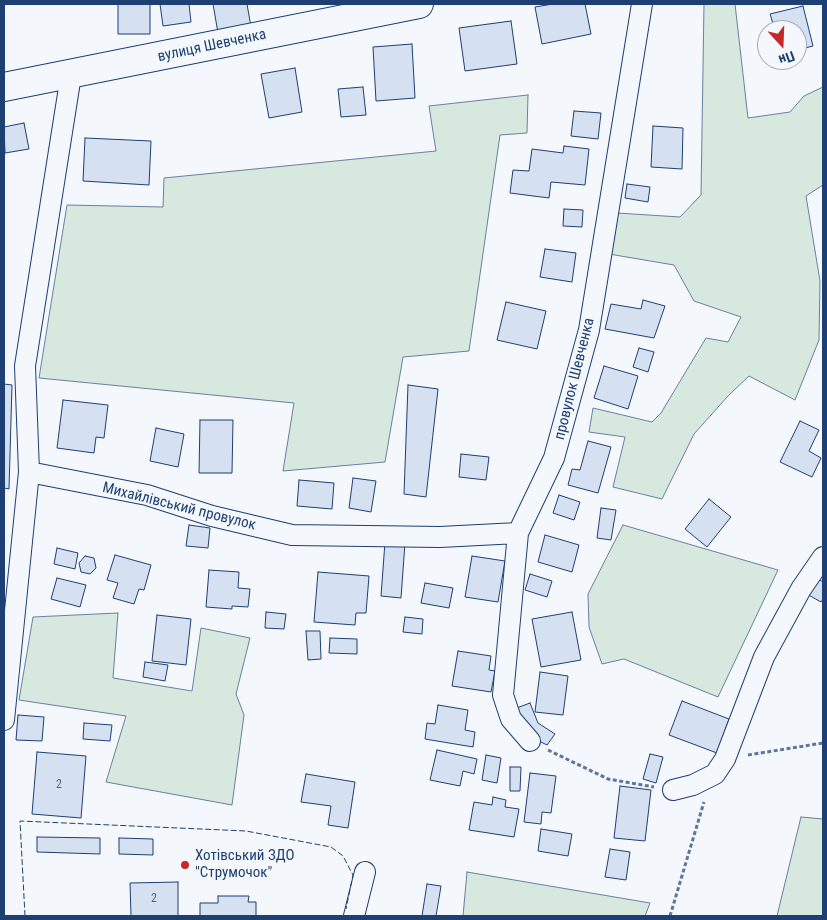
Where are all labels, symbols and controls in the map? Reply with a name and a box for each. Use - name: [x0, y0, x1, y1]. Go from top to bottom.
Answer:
- north arrow: [757, 20, 807, 70]
- street label: вулиця Шевченка: [156, 26, 268, 66]
- text: Пн: [777, 48, 797, 68]
- street label: провулок Шевченка: [551, 316, 599, 442]
- street label: Михайлівський провулок: [100, 479, 258, 535]
- house number: 2: [56, 778, 62, 792]
- place label: Хотівський ЗДО "Струмочок": [195, 847, 294, 882]
- marker: Хотівський ЗДО "Струмочок": [179, 859, 191, 871]
- house number: 2: [151, 892, 157, 906]

